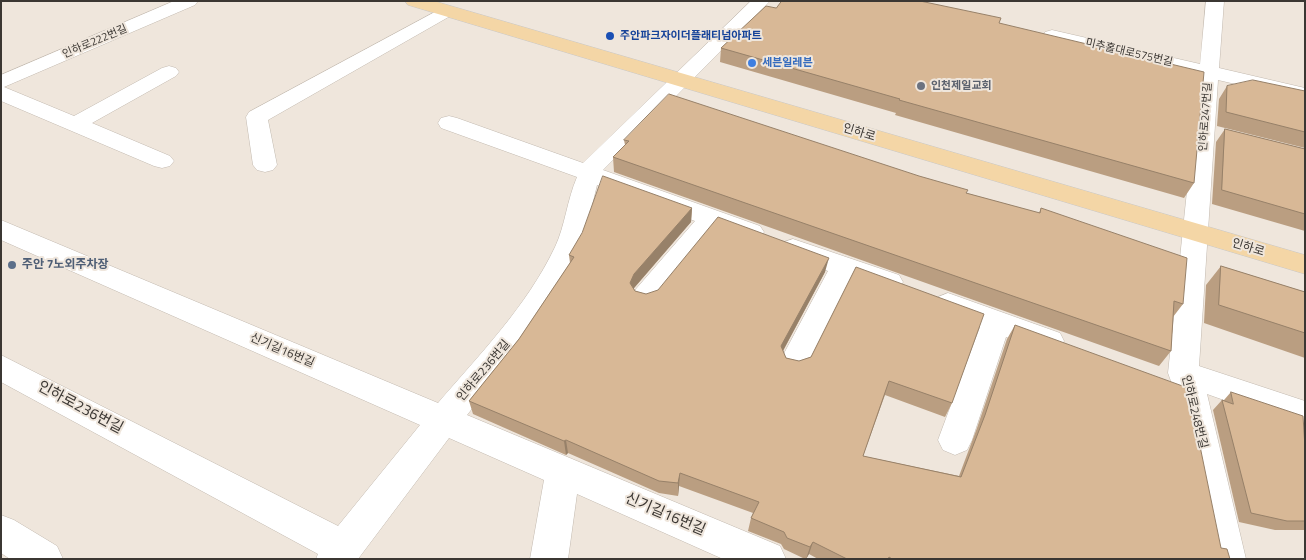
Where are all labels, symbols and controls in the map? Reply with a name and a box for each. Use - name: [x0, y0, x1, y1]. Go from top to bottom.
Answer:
- street label: 인하로222번길: [61, 22, 129, 62]
- place label: 주안파크자이더플래티넘아파트: [620, 29, 762, 43]
- marker: 주안파크자이더플래티넘아파트: [604, 30, 616, 42]
- street label: 미추홀대로575번길: [1084, 37, 1174, 69]
- place label: 세븐일레븐: [762, 56, 813, 70]
- marker: 세븐일레븐: [746, 57, 758, 69]
- place label: 인천제일교회: [931, 79, 992, 93]
- marker: 인천제일교회: [915, 80, 927, 92]
- street label: 인하로247번길: [1197, 82, 1215, 152]
- street label: 인하로: [841, 121, 877, 145]
- street label: 인하로: [1230, 236, 1266, 260]
- place label: 주안 7노외주차장: [22, 258, 109, 272]
- marker: 주안 7노외주차장: [6, 259, 18, 271]
- street label: 신기길16번길: [248, 331, 316, 371]
- street label: 인하로236번길: [454, 338, 514, 404]
- street label: 인하로248번길: [1178, 374, 1210, 450]
- street label: 인하로236번길: [34, 378, 126, 438]
- street label: 신기길16번길: [622, 490, 708, 540]

